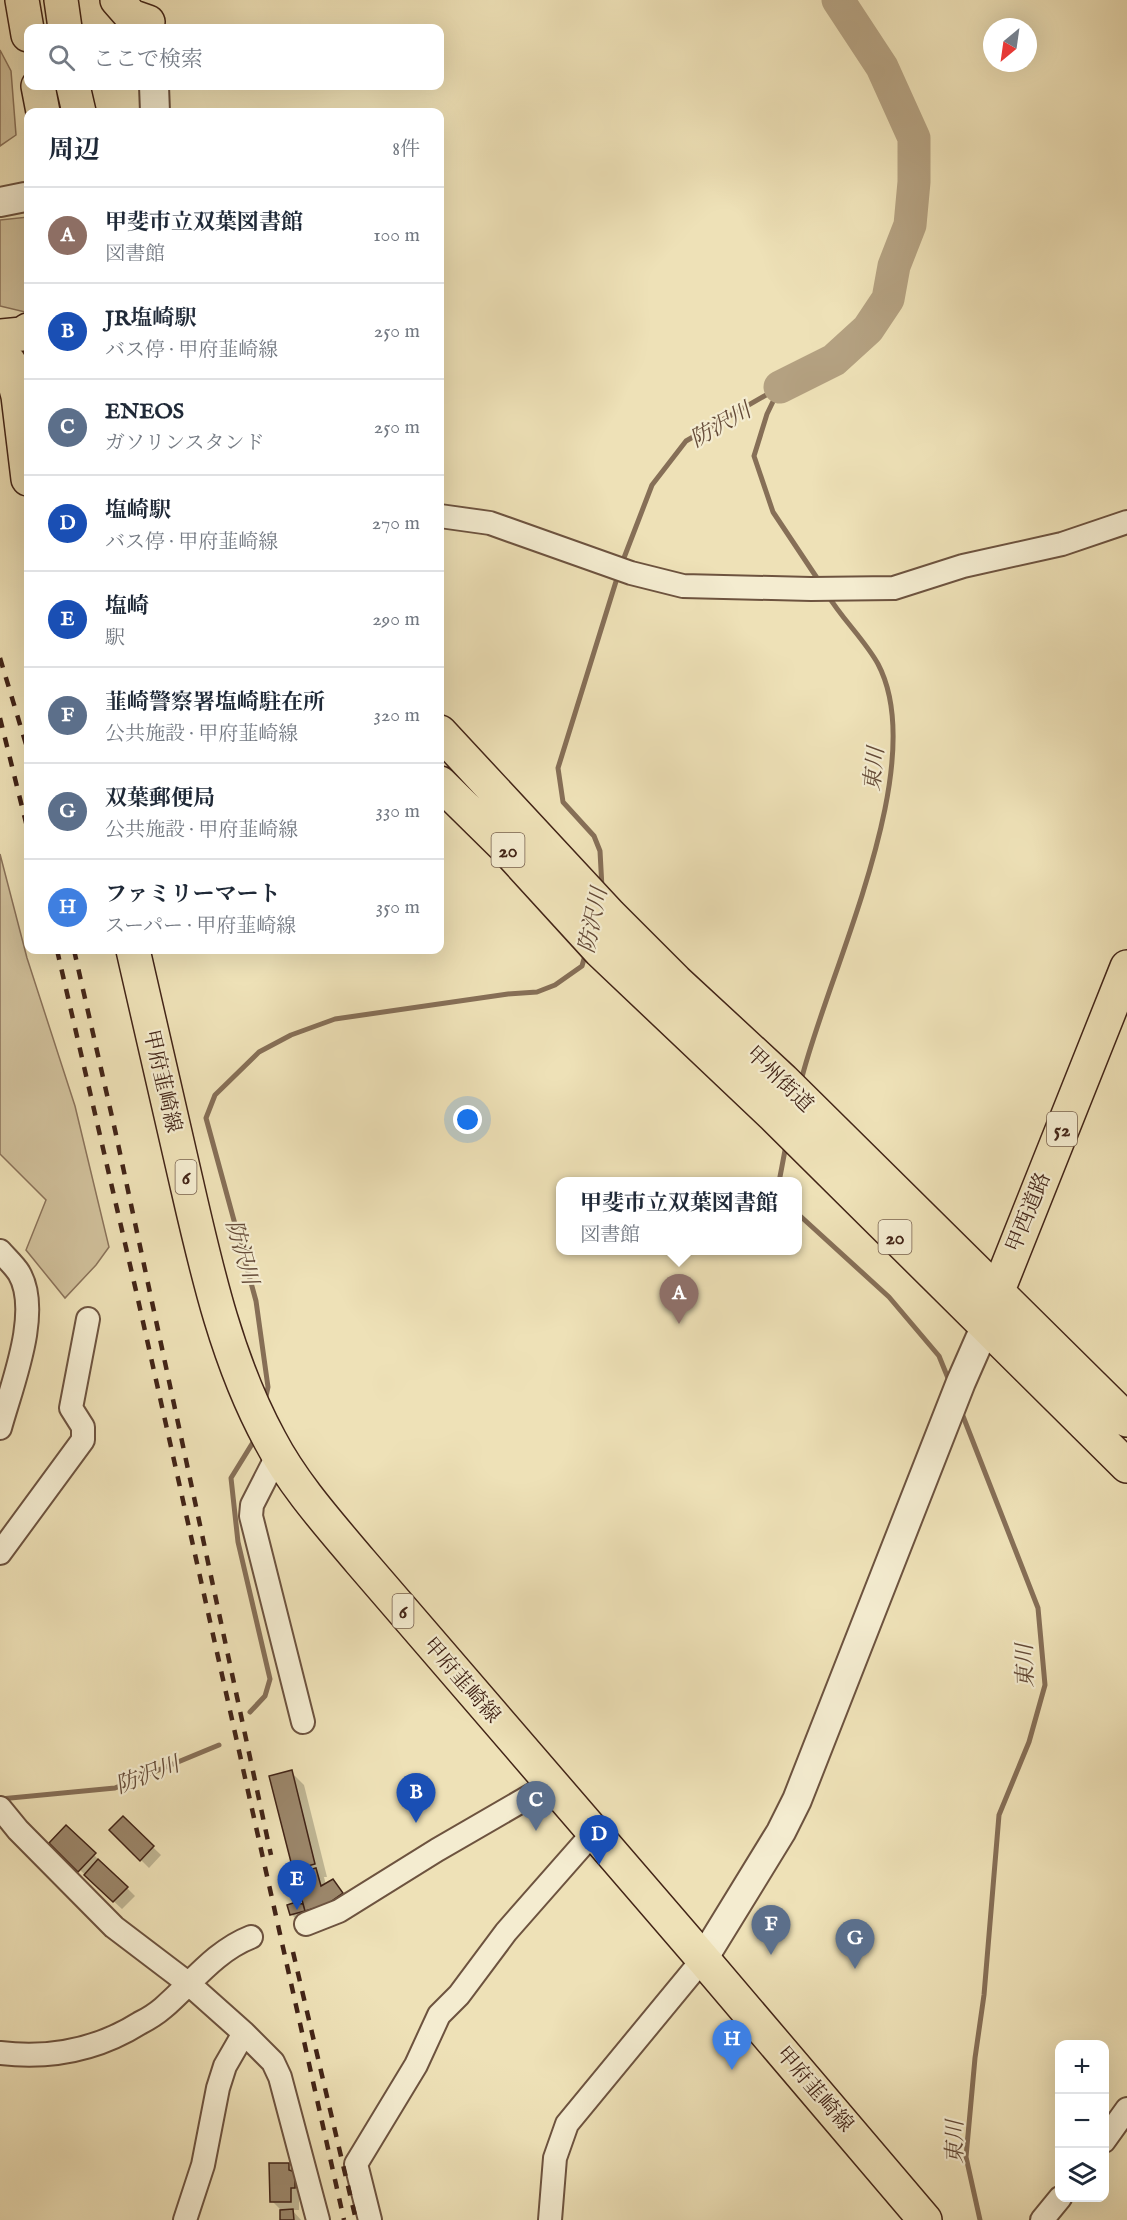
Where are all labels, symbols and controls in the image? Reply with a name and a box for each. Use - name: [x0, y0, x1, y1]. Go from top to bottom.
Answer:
- north arrow: [983, 18, 1037, 72]
- search box: [24, 24, 444, 90]
- icon: search: [45, 41, 78, 74]
- text: ここで検索: [93, 46, 203, 74]
- text: 周辺: [48, 134, 100, 167]
- text: 8件: [392, 137, 420, 162]
- text: 甲斐市立双葉図書館: [105, 209, 303, 237]
- text: A: [61, 223, 74, 248]
- text: 100 m: [373, 223, 420, 248]
- text: 図書館: [105, 242, 165, 267]
- text: JR塩崎駅: [105, 305, 197, 333]
- text: B: [61, 319, 74, 344]
- text: 250 m: [374, 319, 420, 344]
- text: バス停 · 甲府韮崎線: [105, 338, 278, 363]
- water label: 防沢川: [685, 396, 758, 454]
- text: ENEOS: [105, 398, 184, 426]
- text: C: [60, 415, 75, 440]
- text: 250 m: [374, 415, 420, 440]
- text: ガソリンスタンド: [105, 431, 264, 456]
- text: 塩崎駅: [105, 497, 171, 525]
- text: D: [59, 511, 76, 536]
- text: 270 m: [372, 511, 420, 536]
- text: バス停 · 甲府韮崎線: [105, 530, 278, 555]
- text: 塩崎: [105, 593, 149, 621]
- text: E: [61, 607, 74, 632]
- text: 290 m: [372, 607, 420, 632]
- text: 駅: [105, 626, 125, 651]
- text: 韮崎警察署塩崎駐在所: [105, 689, 325, 717]
- text: F: [61, 703, 74, 728]
- text: 320 m: [374, 703, 420, 728]
- text: 公共施設 · 甲府韮崎線: [105, 722, 298, 747]
- water label: 東川: [859, 744, 891, 793]
- text: 双葉郵便局: [105, 785, 215, 813]
- text: G: [60, 799, 75, 824]
- text: 330 m: [375, 799, 420, 824]
- text: 公共施設 · 甲府韮崎線: [105, 818, 298, 843]
- road number: 20: [492, 833, 524, 867]
- text: ファミリーマート: [105, 881, 281, 909]
- water label: 防沢川: [573, 883, 615, 956]
- text: H: [59, 895, 76, 920]
- text: 350 m: [376, 895, 420, 920]
- text: スーパー · 甲府韮崎線: [105, 914, 296, 939]
- street label: 甲府韮崎線: [137, 1027, 187, 1136]
- street label: 甲州街道: [739, 1041, 819, 1119]
- your location: [453, 1105, 482, 1134]
- road number: 52: [1047, 1112, 1077, 1146]
- road number: 6: [176, 1160, 196, 1194]
- street label: 甲西道路: [1001, 1169, 1058, 1257]
- popup: [556, 1177, 802, 1255]
- text: 甲斐市立双葉図書館: [580, 1190, 778, 1218]
- water label: 防沢川: [219, 1217, 264, 1290]
- road number: 20: [878, 1220, 912, 1254]
- text: 図書館: [580, 1223, 640, 1248]
- pin: A: [660, 1274, 698, 1324]
- road number: 6: [392, 1594, 414, 1628]
- street label: 甲府韮崎線: [416, 1633, 505, 1729]
- water label: 東川: [1012, 1642, 1040, 1688]
- water label: 防沢川: [112, 1750, 185, 1801]
- pin: B: [396, 1774, 436, 1823]
- pin: C: [516, 1782, 556, 1831]
- pin: D: [580, 1816, 618, 1865]
- pin: E: [278, 1860, 316, 1910]
- pin: F: [752, 1906, 790, 1955]
- pin: G: [836, 1920, 874, 1969]
- pin: H: [712, 2020, 752, 2070]
- map controls: [1055, 2040, 1109, 2202]
- button: +: [1055, 2040, 1109, 2094]
- street label: 甲府韮崎線: [769, 2042, 858, 2138]
- button: −: [1055, 2094, 1109, 2148]
- water label: 東川: [942, 2118, 970, 2164]
- button: layers: [1055, 2148, 1109, 2202]

